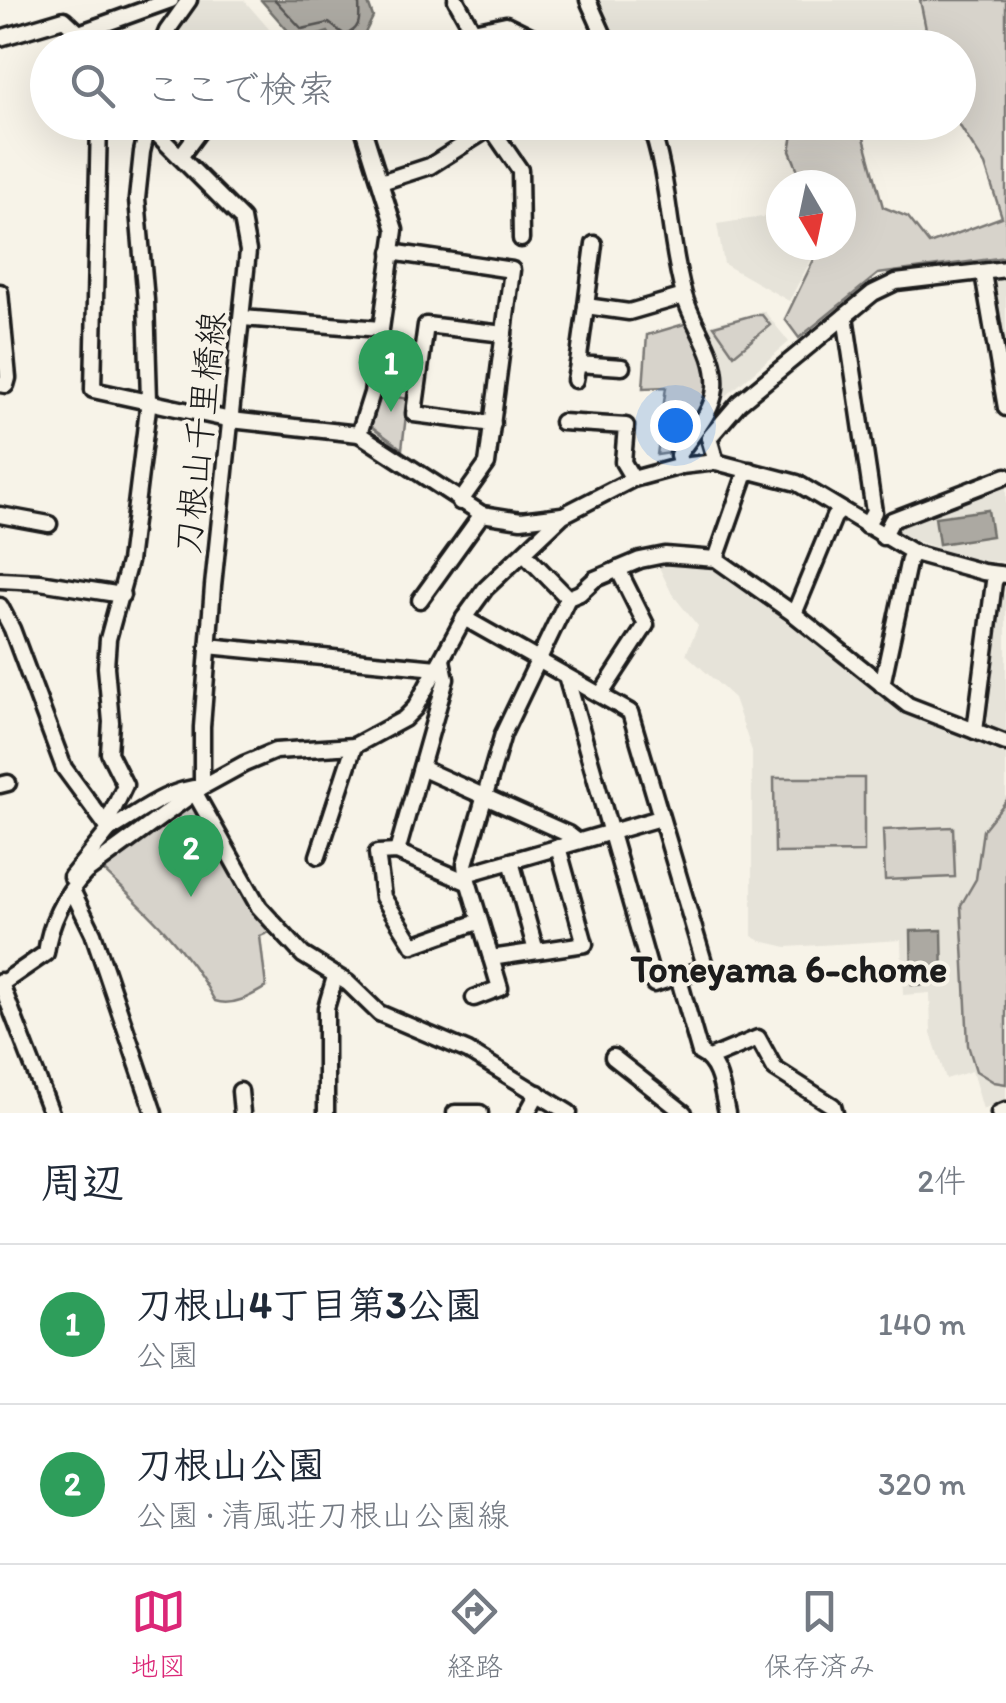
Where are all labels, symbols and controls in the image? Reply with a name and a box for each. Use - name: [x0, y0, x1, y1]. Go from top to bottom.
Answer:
- search box: [30, 30, 976, 140]
- icon: search: [65, 58, 120, 113]
- text: ここで検索: [145, 66, 335, 112]
- north arrow: [766, 170, 856, 260]
- street label: 刀根山千里橋線: [166, 309, 234, 557]
- pin: 1: [358, 330, 424, 412]
- your location: [650, 400, 701, 451]
- pin: 2: [158, 814, 224, 897]
- district label: Toneyama 6-chome: [630, 946, 947, 992]
- text: 周辺: [40, 1157, 124, 1208]
- text: 2件: [917, 1162, 966, 1200]
- text: 刀根山4丁目第3公園: [135, 1282, 483, 1328]
- text: 1: [65, 1305, 80, 1343]
- text: 140 m: [878, 1305, 966, 1343]
- text: 公園: [135, 1336, 199, 1374]
- text: 刀根山公園: [135, 1442, 325, 1488]
- text: 2: [64, 1465, 81, 1503]
- text: 320 m: [878, 1465, 966, 1503]
- text: 公園 · 清風荘刀根山公園線: [135, 1496, 509, 1534]
- tab: 地図: [130, 1584, 186, 1684]
- tab: 経路: [447, 1584, 503, 1684]
- tab: 保存済み: [764, 1584, 876, 1684]

